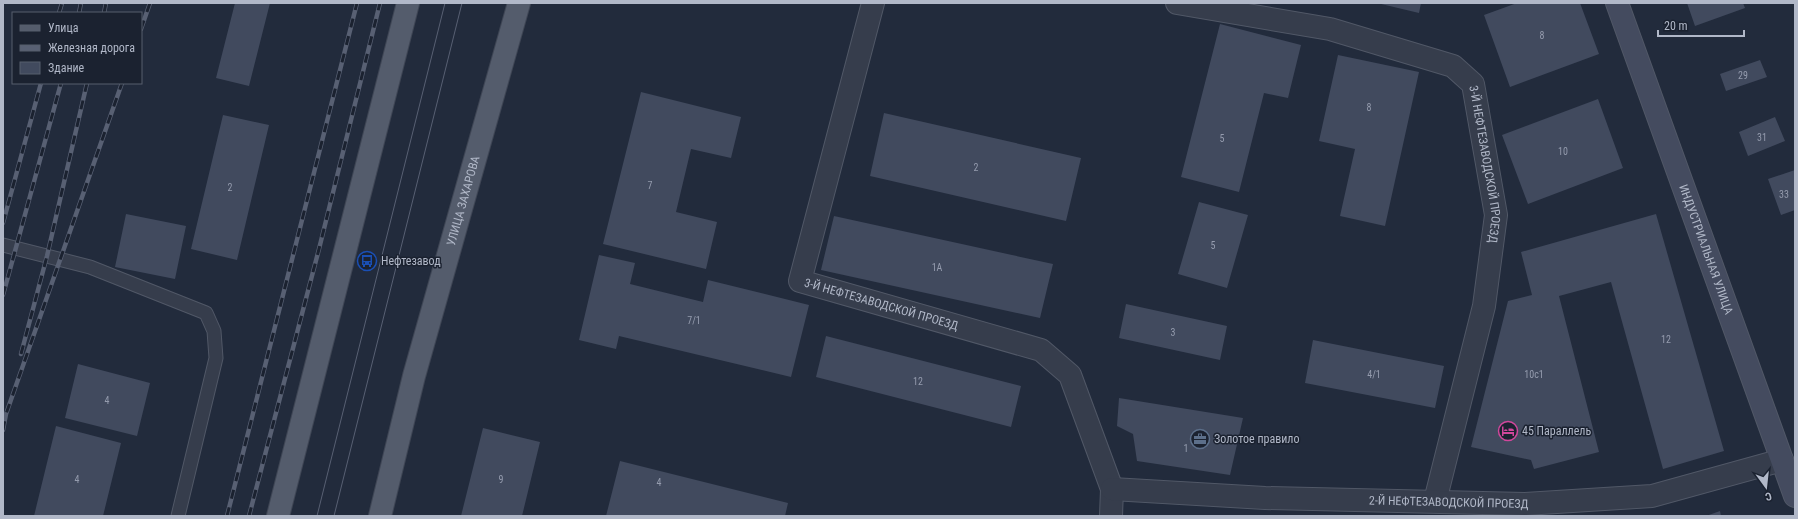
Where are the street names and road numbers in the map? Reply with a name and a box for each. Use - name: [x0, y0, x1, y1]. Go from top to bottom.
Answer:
- street label: 3-Й НЕФТЕЗАВОДСКОЙ ПРОЕЗД: [1466, 84, 1503, 244]
- street label: УЛИЦА ЗАХАРОВА: [444, 154, 483, 247]
- street label: ИНДУСТРИАЛЬНАЯ УЛИЦА: [1676, 182, 1736, 316]
- street label: 3-Й НЕФТЕЗАВОДСКОЙ ПРОЕЗД: [803, 276, 960, 333]
- street label: 2-Й НЕФТЕЗАВОДСКОЙ ПРОЕЗД: [1369, 493, 1529, 511]

